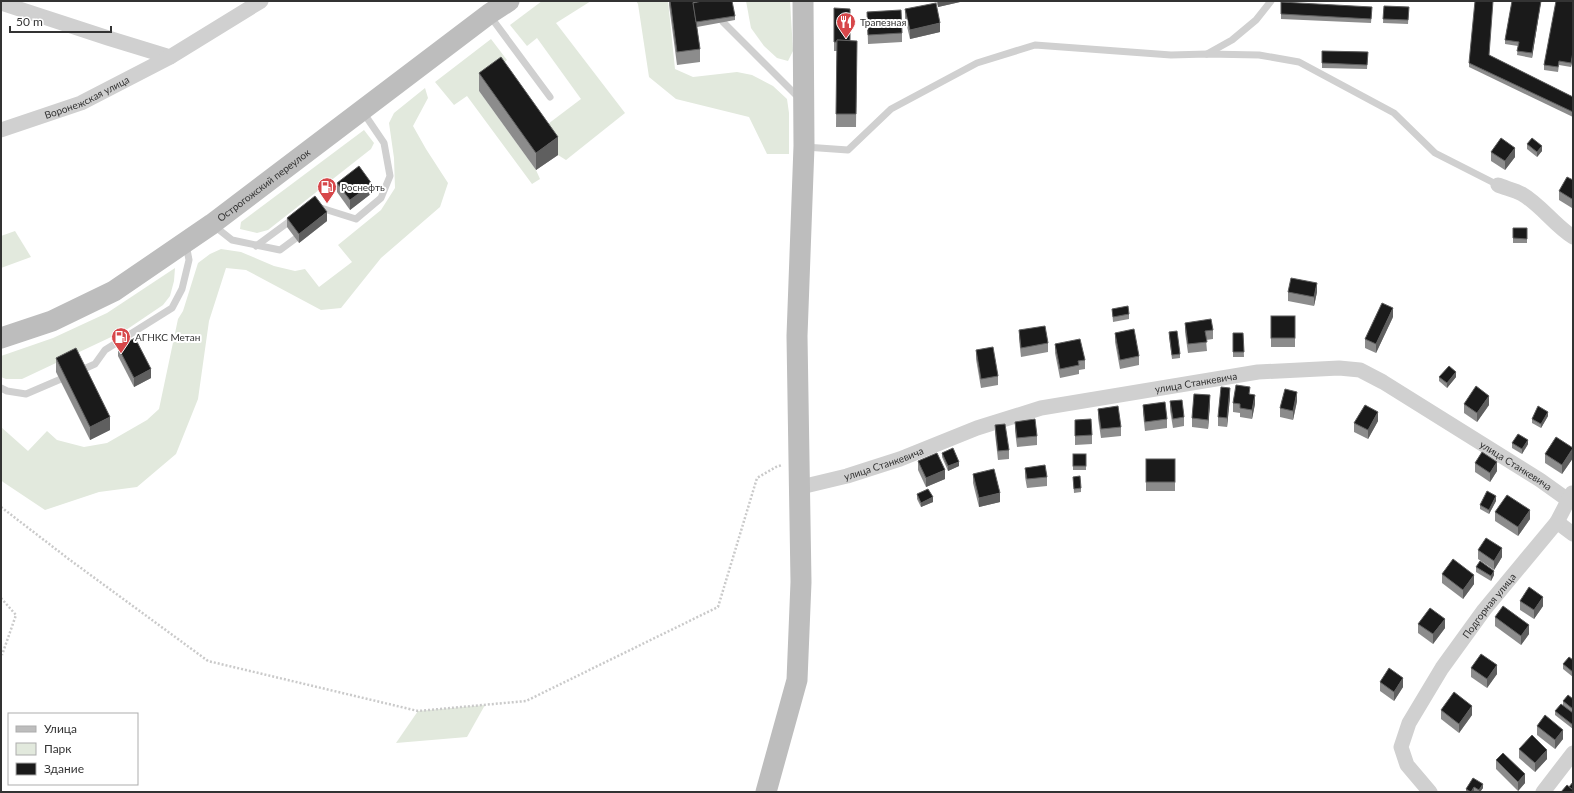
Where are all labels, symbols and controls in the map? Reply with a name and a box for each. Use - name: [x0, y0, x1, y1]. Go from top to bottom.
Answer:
- scale bar: [10, 8, 111, 34]
- restaurant icon: Трапезная: [835, 11, 857, 39]
- text: 50 m: [16, 14, 43, 29]
- place label: Трапезная: [860, 16, 906, 28]
- street label: Воронежская улица: [43, 73, 131, 121]
- street label: Острогожский переулок: [215, 145, 313, 224]
- fuel station icon: Роснефть: [316, 176, 338, 204]
- place label: Роснефть: [341, 181, 385, 193]
- fuel station icon: АГНКС Метан: [110, 326, 132, 354]
- place label: АГНКС Метан: [135, 331, 200, 343]
- street label: улица Станкевича: [1154, 370, 1238, 395]
- street label: улица Станкевича: [1478, 438, 1554, 493]
- street label: улица Станкевича: [843, 444, 925, 483]
- street label: Подгорная улица: [1460, 571, 1518, 640]
- legend: [8, 713, 138, 785]
- text: Улица: [44, 721, 77, 736]
- text: Парк: [44, 741, 72, 756]
- text: Здание: [44, 761, 84, 776]

